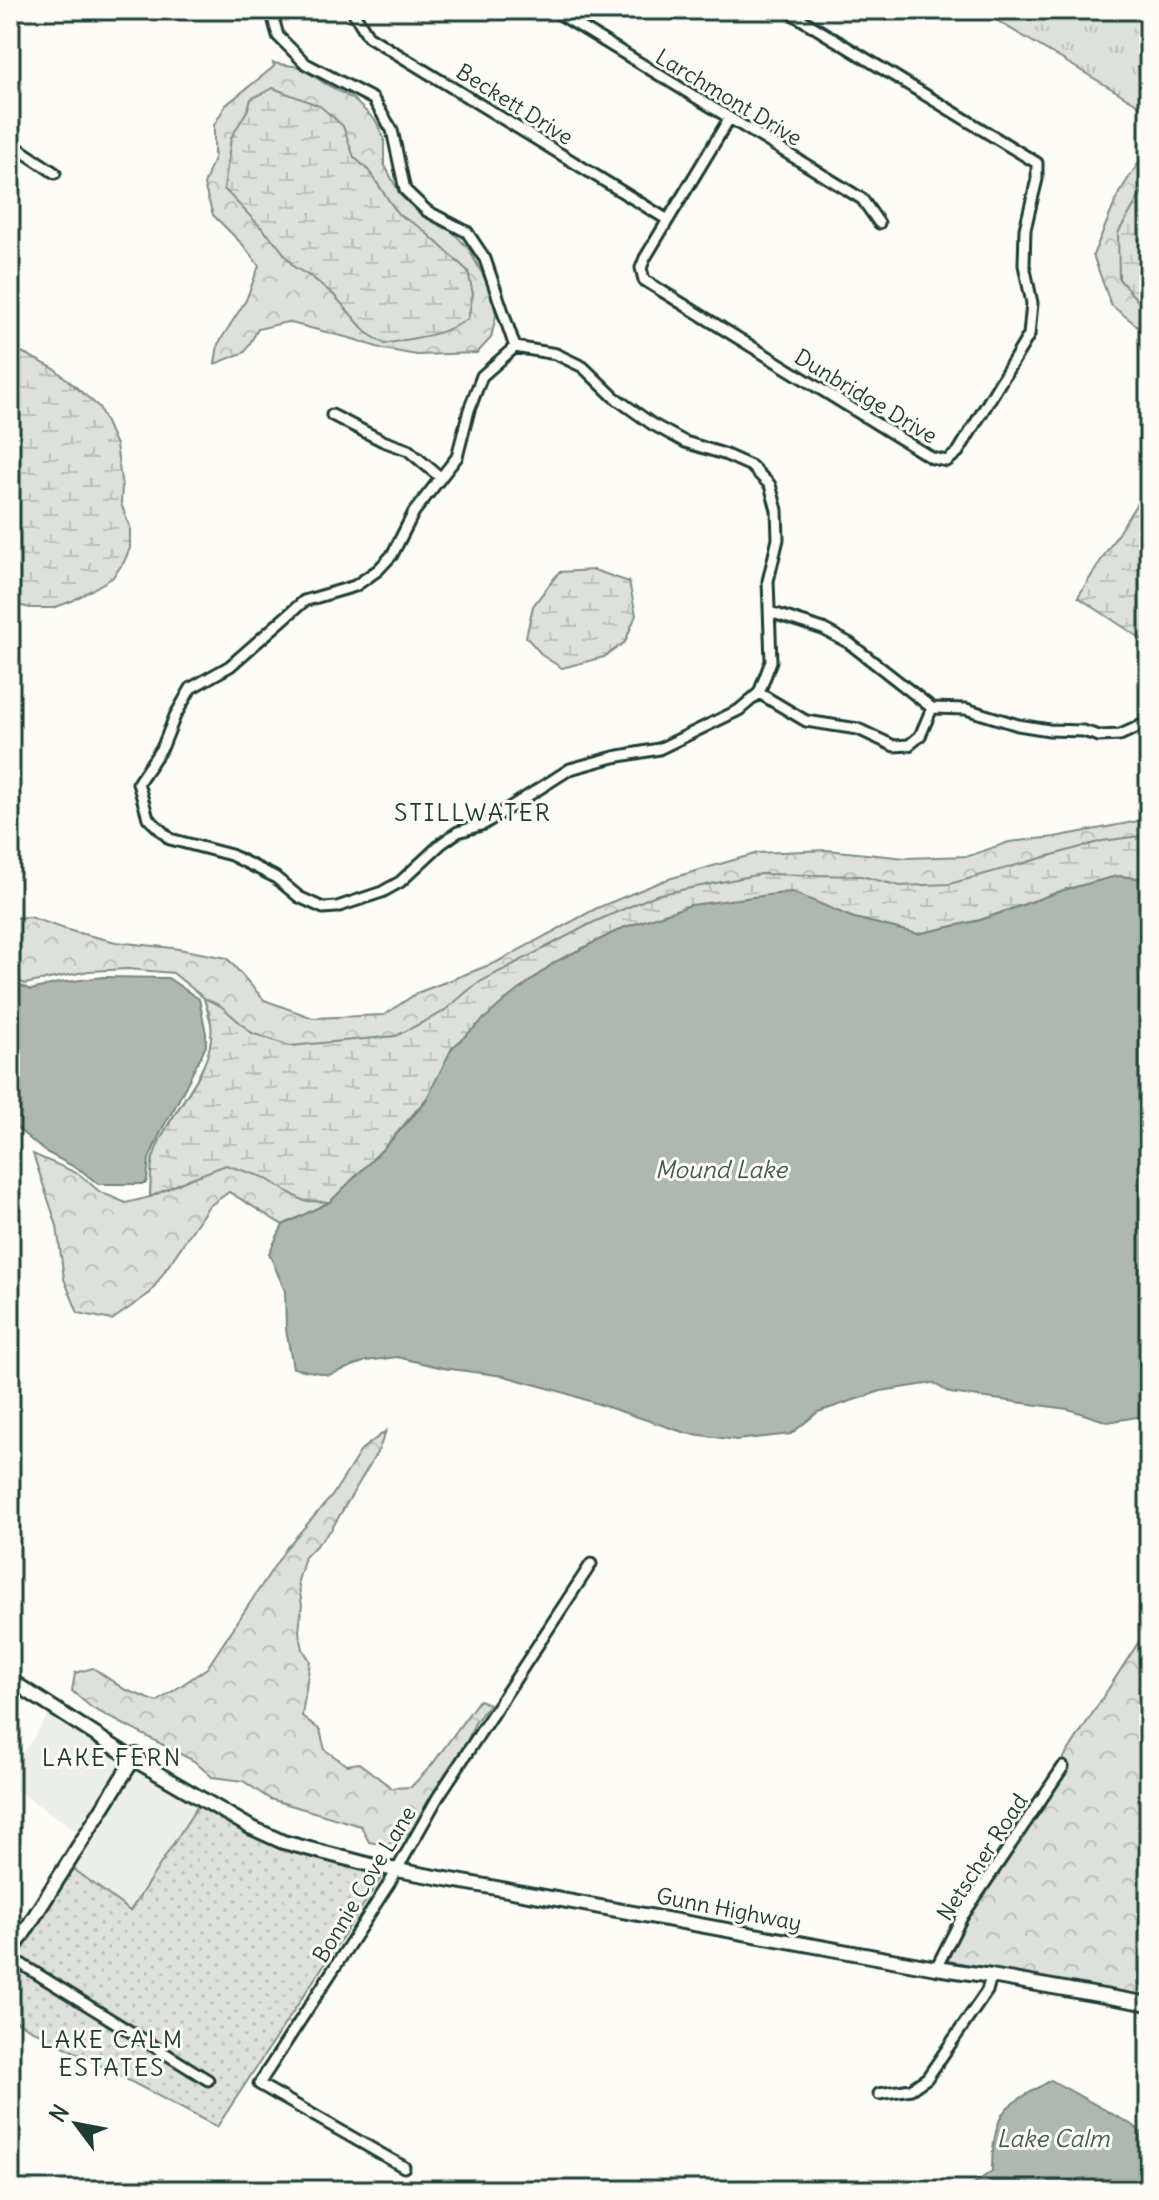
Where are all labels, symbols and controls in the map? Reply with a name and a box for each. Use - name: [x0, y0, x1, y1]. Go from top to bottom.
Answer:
- street label: Larchmont Drive: [651, 42, 807, 152]
- street label: Beckett Drive: [451, 57, 579, 151]
- street label: Dunbridge Drive: [790, 342, 942, 450]
- district label: STILLWATER: [394, 797, 552, 827]
- water label: Mound Lake: [655, 1154, 789, 1184]
- district label: LAKE FERN: [42, 1742, 182, 1772]
- street label: Netscher Road: [931, 1788, 1033, 1926]
- street label: Bonnie Cove Lane: [306, 1801, 422, 1967]
- street label: Gunn Highway: [654, 1881, 804, 1937]
- district label: LAKE CALM ESTATES: [40, 2024, 184, 2082]
- north arrow: [36, 2084, 116, 2164]
- text: N: [43, 2100, 75, 2127]
- water label: Lake Calm: [996, 2123, 1110, 2153]

